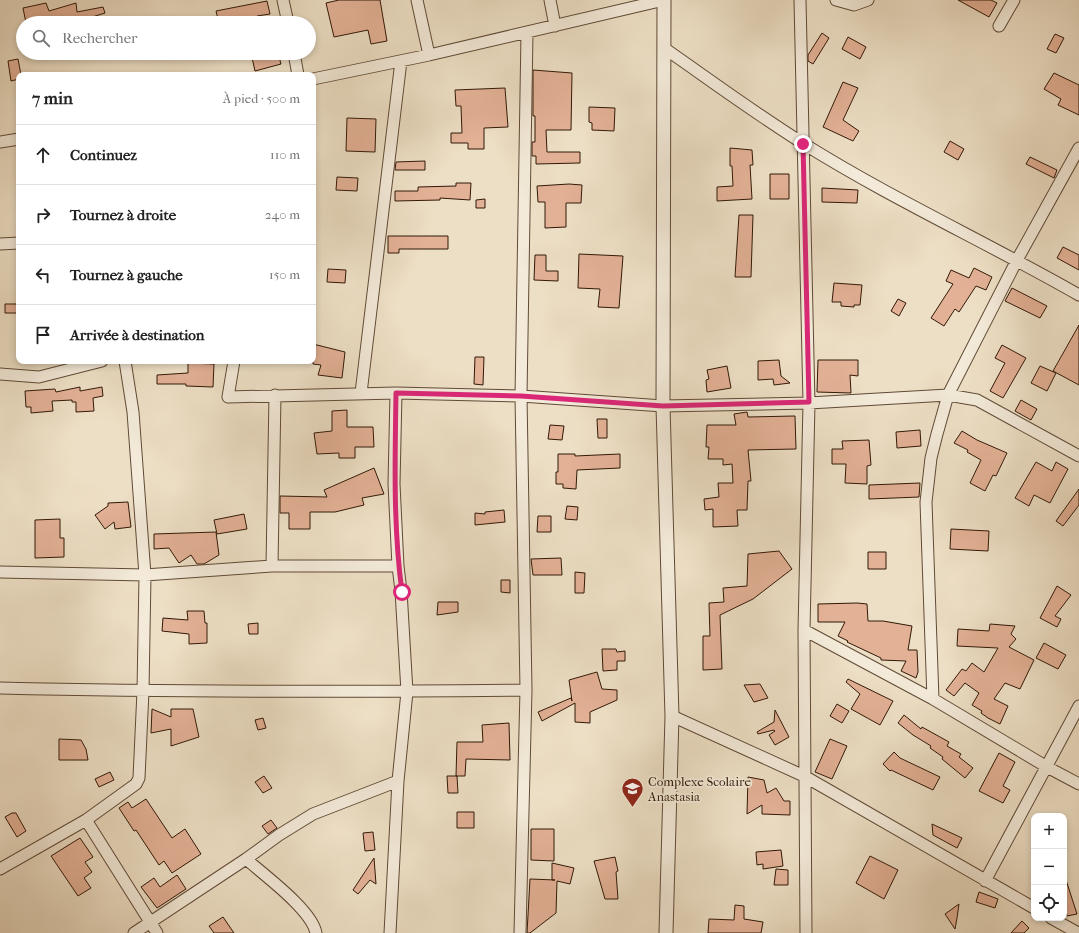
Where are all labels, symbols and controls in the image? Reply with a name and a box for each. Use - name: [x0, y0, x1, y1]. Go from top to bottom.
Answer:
- search box: [16, 16, 316, 60]
- icon: search: [30, 27, 52, 49]
- text: Rechercher: [62, 29, 137, 47]
- text: 7 min: [32, 88, 73, 108]
- text: À pied · 500 m: [223, 91, 300, 106]
- route end: [794, 135, 812, 153]
- icon: ahead: [32, 144, 54, 166]
- text: Continuez: [70, 146, 137, 164]
- text: 110 m: [270, 147, 300, 162]
- icon: right: [32, 204, 54, 226]
- text: Tournez à droite: [70, 206, 176, 224]
- text: 240 m: [265, 207, 300, 222]
- icon: left: [32, 264, 54, 286]
- text: Tournez à gauche: [70, 266, 183, 284]
- text: 150 m: [269, 267, 300, 282]
- icon: arrive: [32, 324, 54, 346]
- text: Arrivée à destination: [70, 326, 205, 344]
- route start: [393, 583, 411, 601]
- place label: Complexe Scolaire Anastasia: [647, 774, 751, 804]
- school or university icon: Complexe Scolaire Anastasia: [619, 775, 645, 808]
- map controls: [1031, 813, 1067, 921]
- button: +: [1031, 813, 1067, 849]
- button: −: [1031, 849, 1067, 885]
- button: locate: [1031, 885, 1067, 921]

